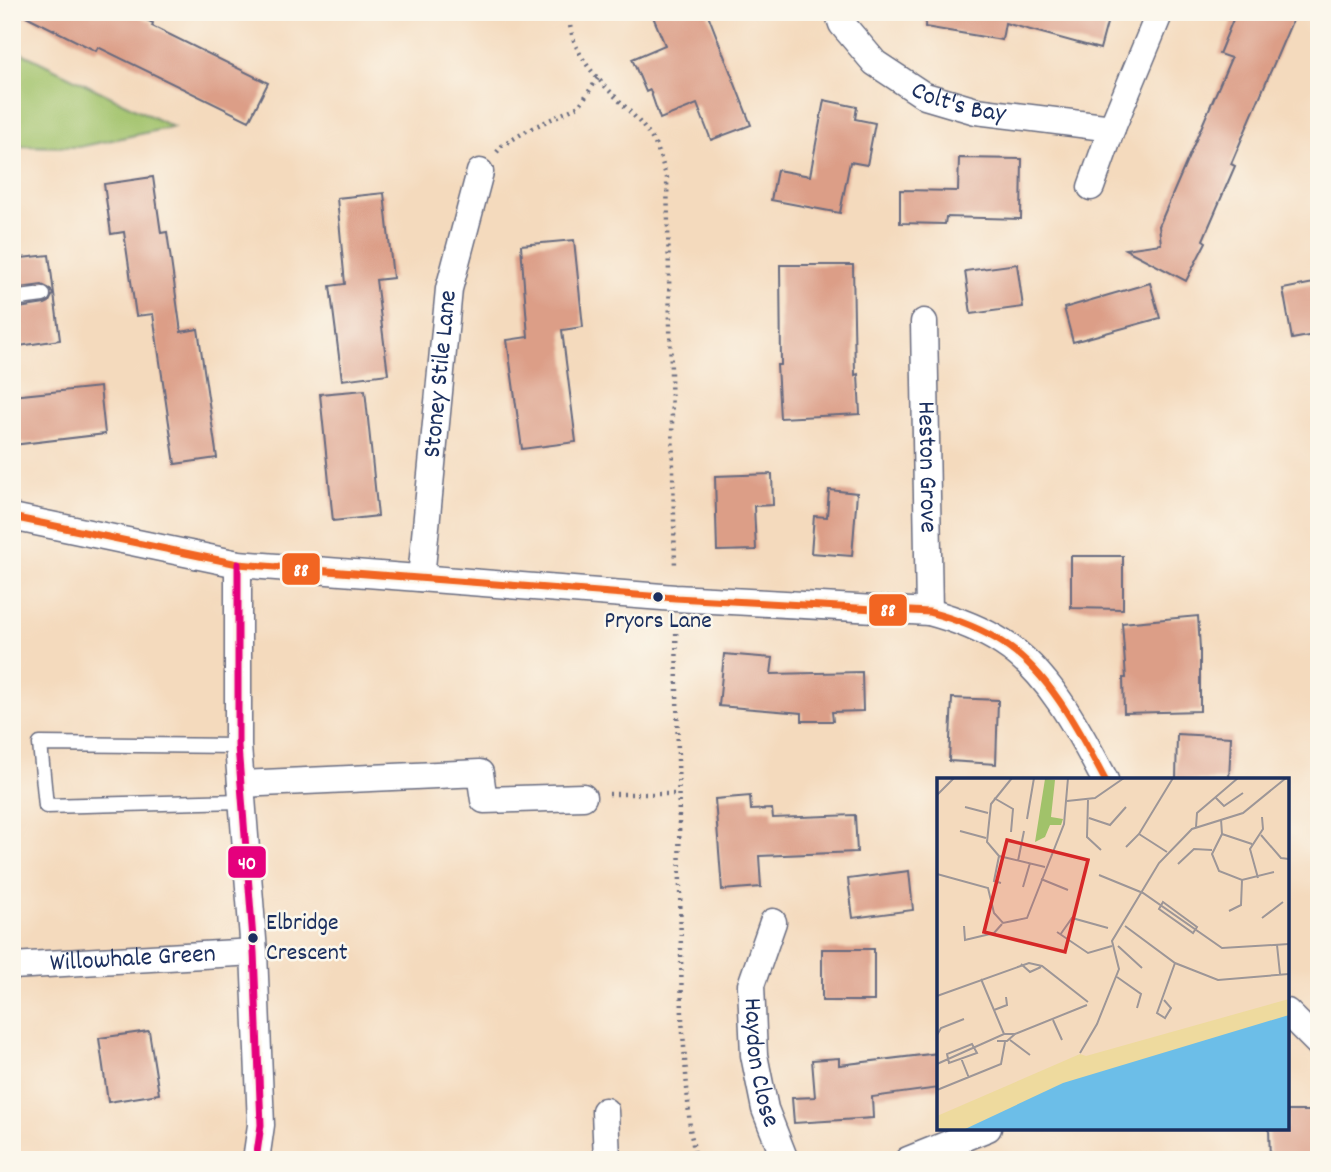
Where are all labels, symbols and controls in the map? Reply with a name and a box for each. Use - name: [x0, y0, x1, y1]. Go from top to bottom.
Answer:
- street label: Colt's Bay: [903, 73, 1008, 133]
- street label: Stoney Stile Lane: [414, 288, 467, 460]
- street label: Heston Grove: [907, 401, 946, 533]
- line badge: 88: [281, 552, 321, 586]
- text: 88: [293, 559, 309, 586]
- marker: Pryors Lane: [651, 590, 665, 604]
- line badge: 88: [868, 593, 908, 627]
- text: 88: [880, 599, 896, 626]
- place label: Pryors Lane: [604, 605, 712, 639]
- inset map: [937, 778, 1289, 1130]
- line badge: 40: [227, 845, 267, 879]
- text: 40: [238, 852, 256, 879]
- place label: Elbridge Crescent: [266, 907, 348, 971]
- marker: Elbridge Crescent: [246, 931, 260, 945]
- street label: Willowhale Green: [49, 936, 217, 982]
- street label: Haydon Close: [733, 997, 789, 1133]

